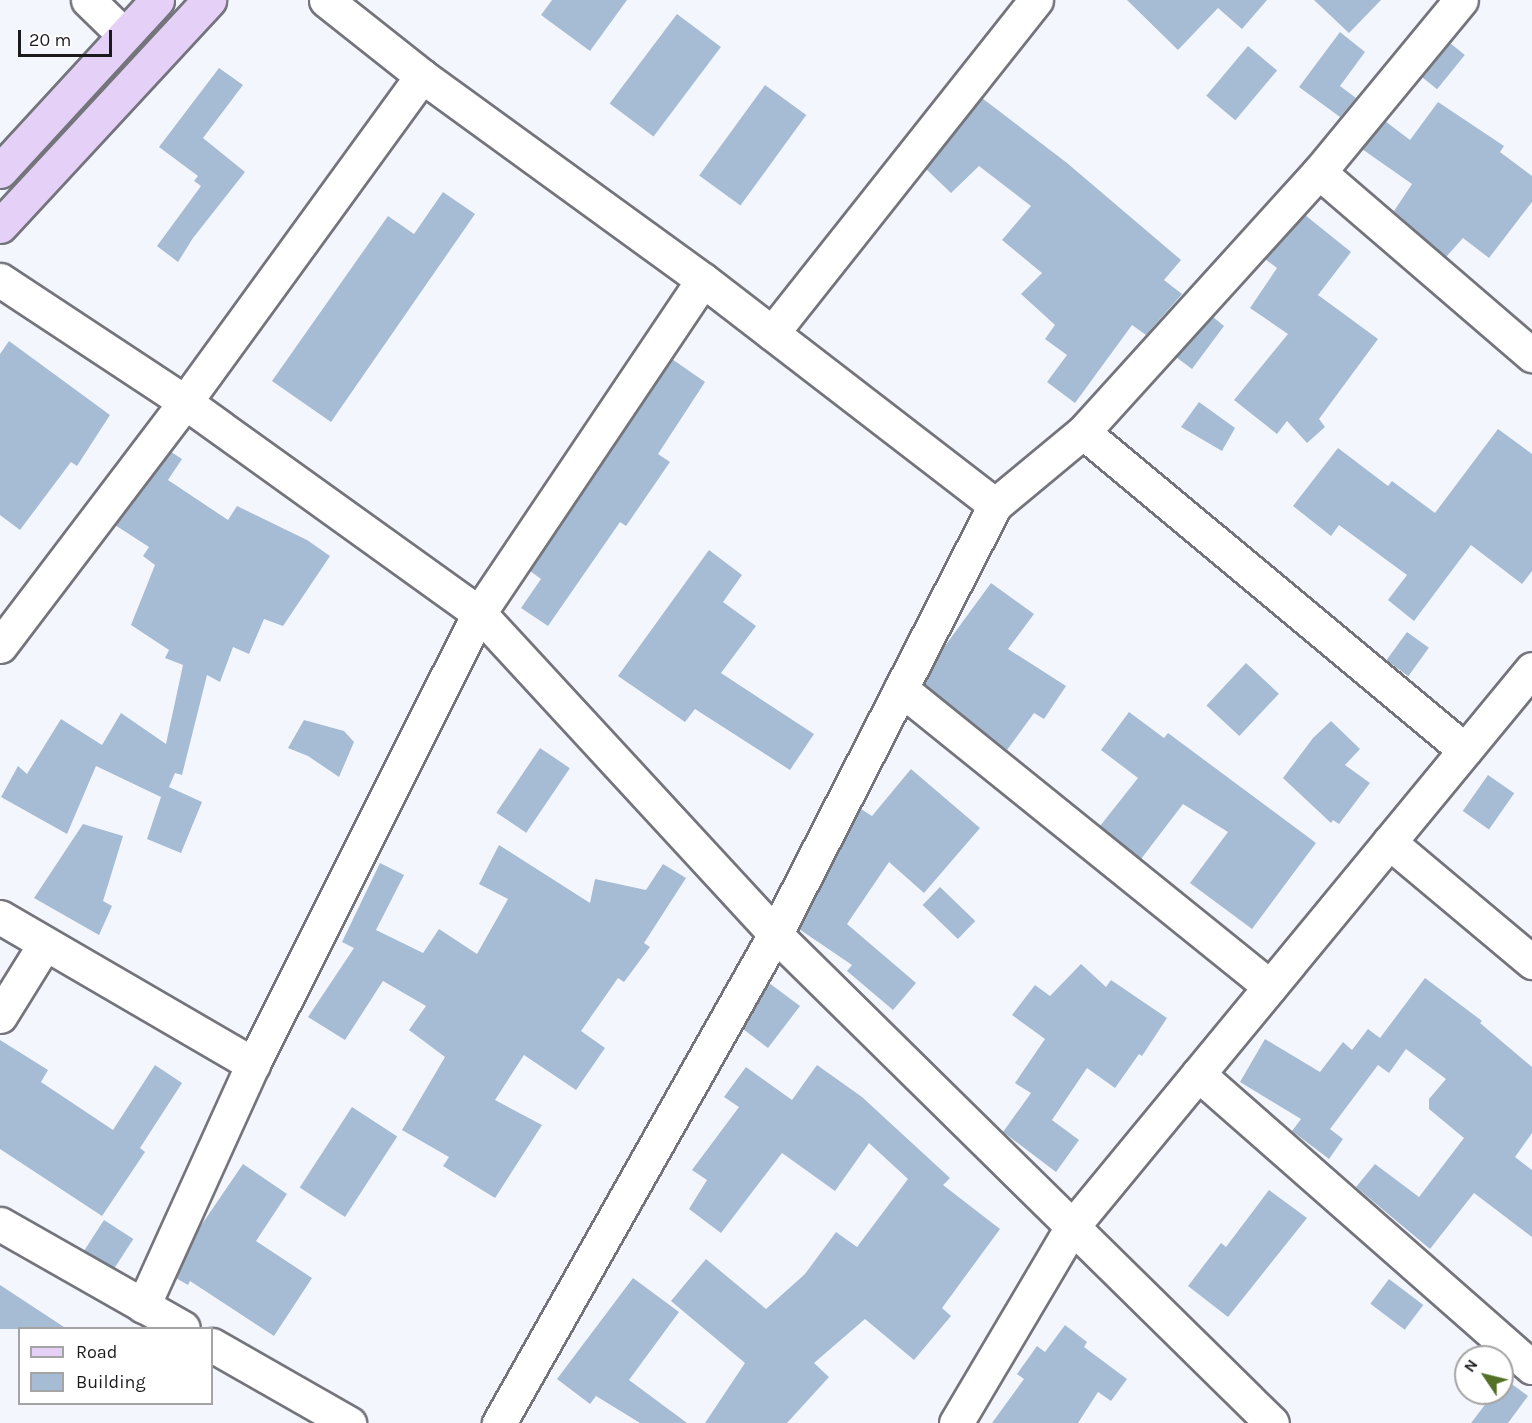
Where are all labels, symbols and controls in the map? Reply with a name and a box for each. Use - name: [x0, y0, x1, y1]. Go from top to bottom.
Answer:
- scale bar: [21, 18, 116, 56]
- text: 20 m: [29, 29, 71, 51]
- legend: [18, 1327, 213, 1405]
- text: Road: [76, 1341, 117, 1363]
- north arrow: [1454, 1345, 1514, 1405]
- text: N: [1459, 1355, 1482, 1376]
- text: Building: [76, 1371, 146, 1393]

